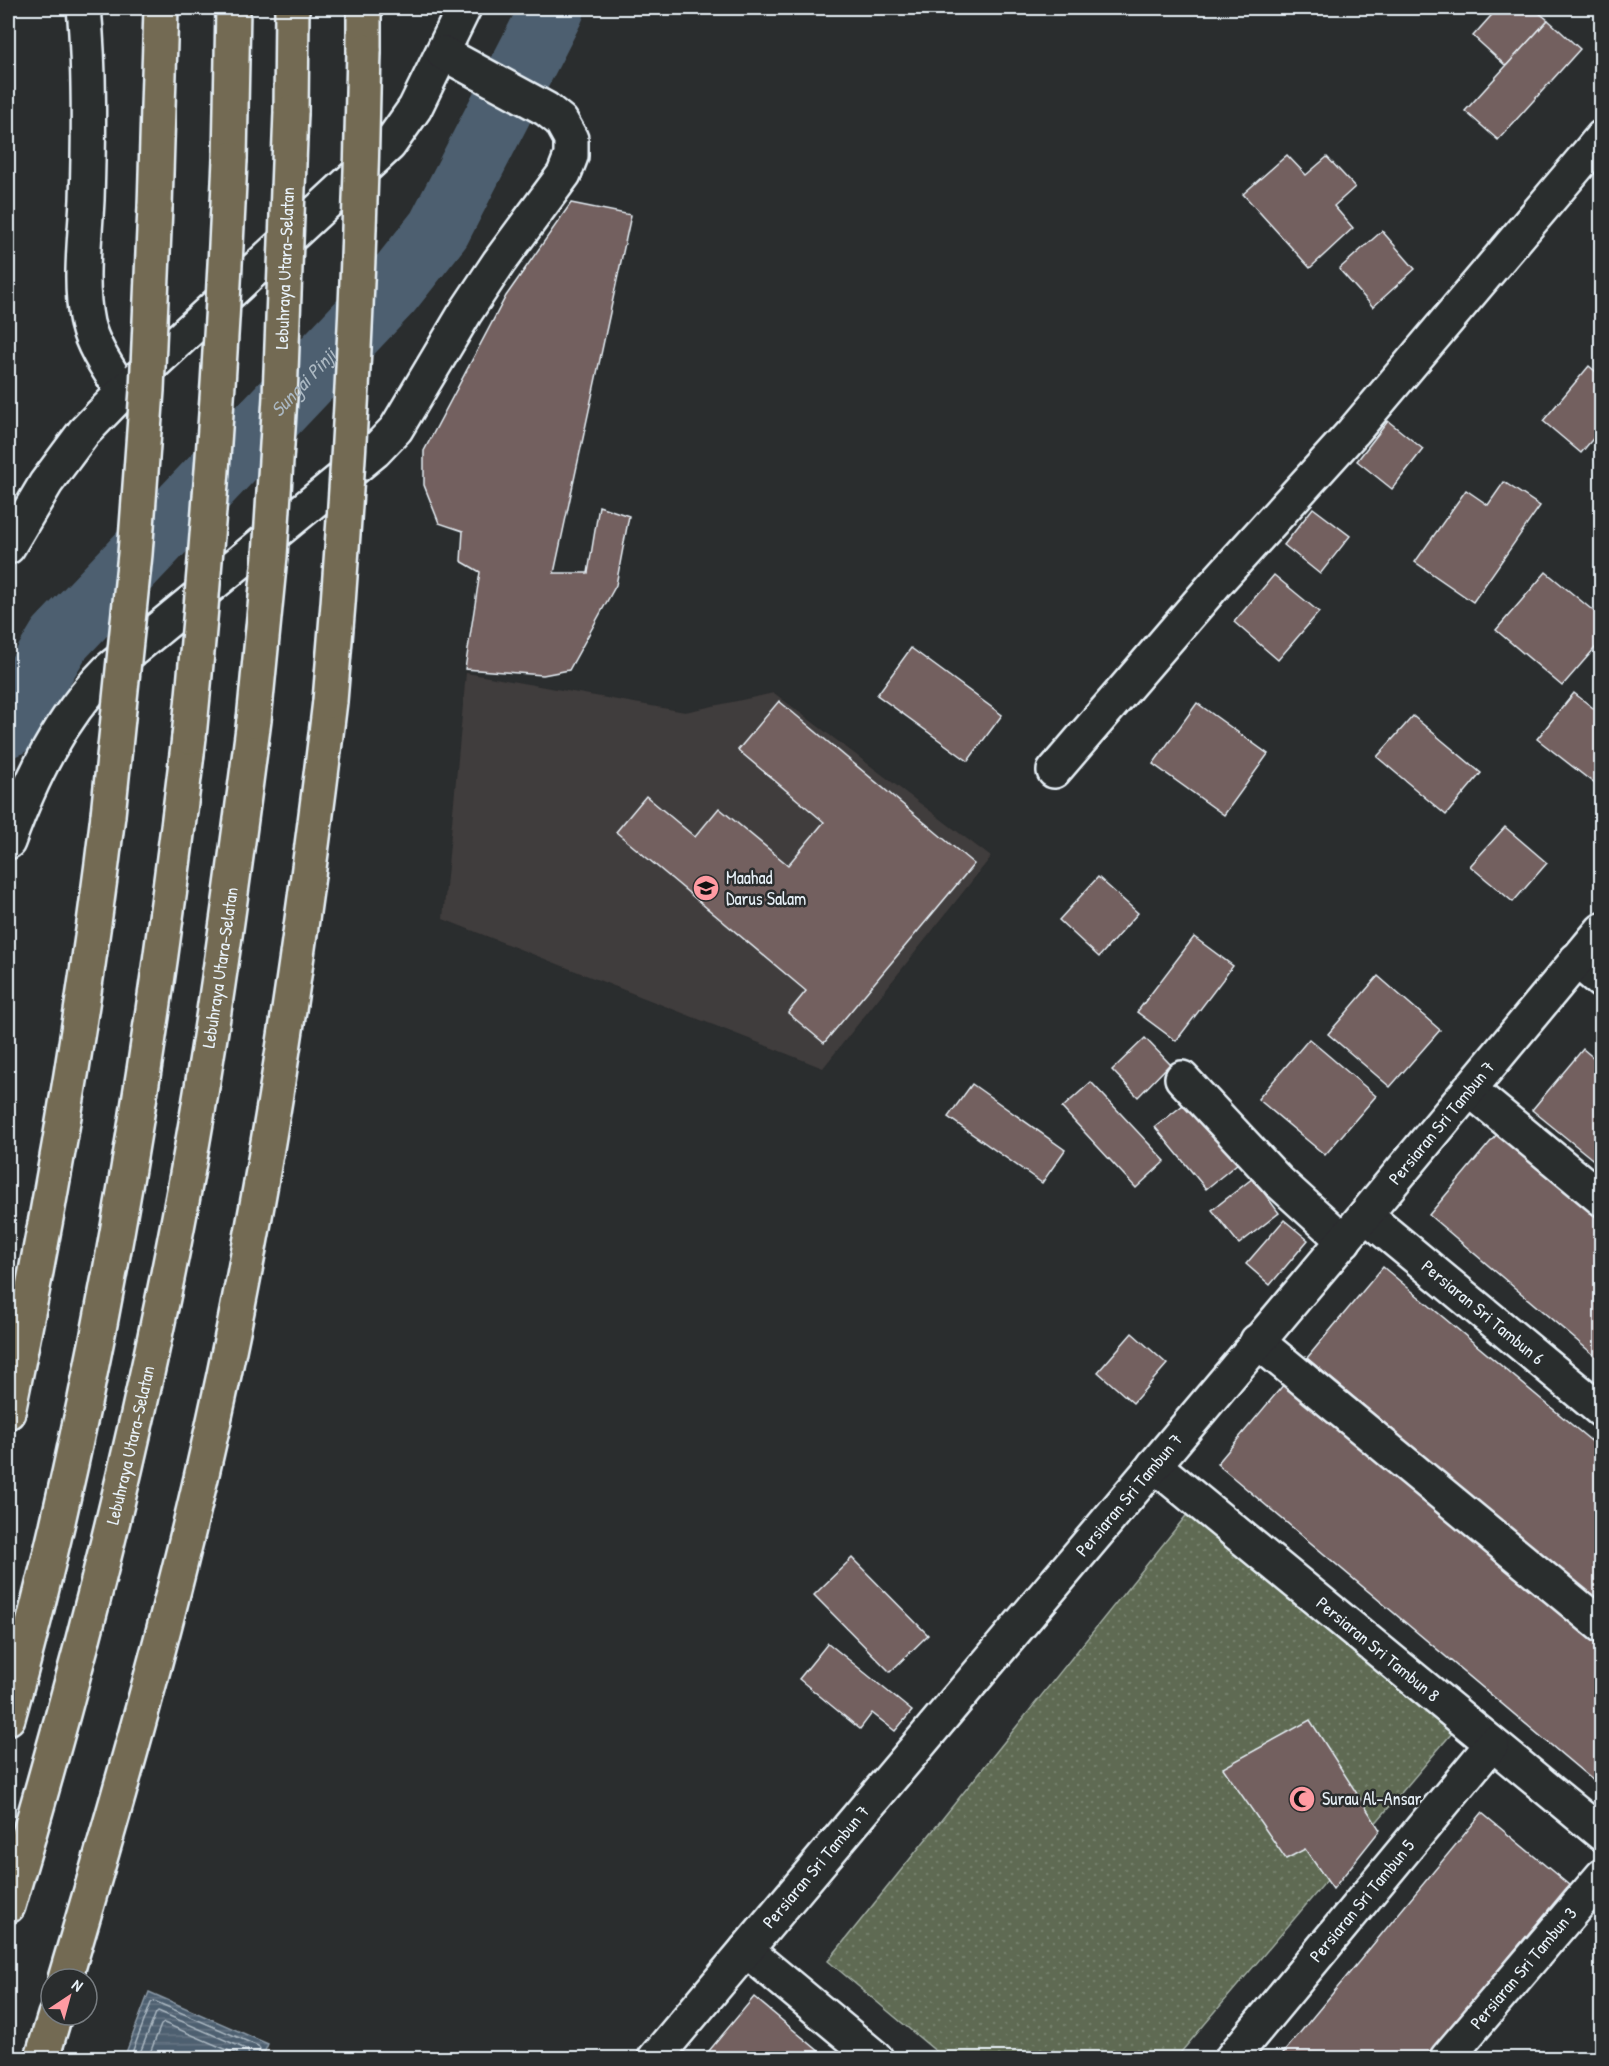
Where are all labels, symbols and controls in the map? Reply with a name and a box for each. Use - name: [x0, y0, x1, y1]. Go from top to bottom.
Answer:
- street label: Lebuhraya Utara–Selatan: [269, 187, 300, 350]
- water label: Sungai Pinji: [264, 340, 343, 422]
- place label: Maahad Darus Salam: [726, 865, 806, 911]
- school or university icon: Maahad Darus Salam: [691, 873, 721, 903]
- street label: Lebuhraya Utara–Selatan: [195, 886, 244, 1050]
- street label: Persiaran Sri Tambun 7: [1382, 1055, 1500, 1190]
- street label: Persiaran Sri Tambun 6: [1417, 1254, 1550, 1370]
- street label: Lebuhraya Utara–Selatan: [100, 1363, 160, 1527]
- street label: Persiaran Sri Tambun 7: [1070, 1428, 1188, 1562]
- street label: Persiaran Sri Tambun 8: [1311, 1591, 1445, 1707]
- mosque icon: Surau Al-Ansar: [1287, 1784, 1317, 1814]
- place label: Surau Al-Ansar: [1322, 1786, 1422, 1811]
- street label: Persiaran Sri Tambun 7: [756, 1799, 875, 1933]
- street label: Persiaran Sri Tambun 5: [1303, 1833, 1420, 1967]
- street label: Persiaran Sri Tambun 3: [1464, 1901, 1582, 2034]
- north arrow: [39, 1967, 99, 2027]
- text: N: [68, 1973, 88, 1997]

